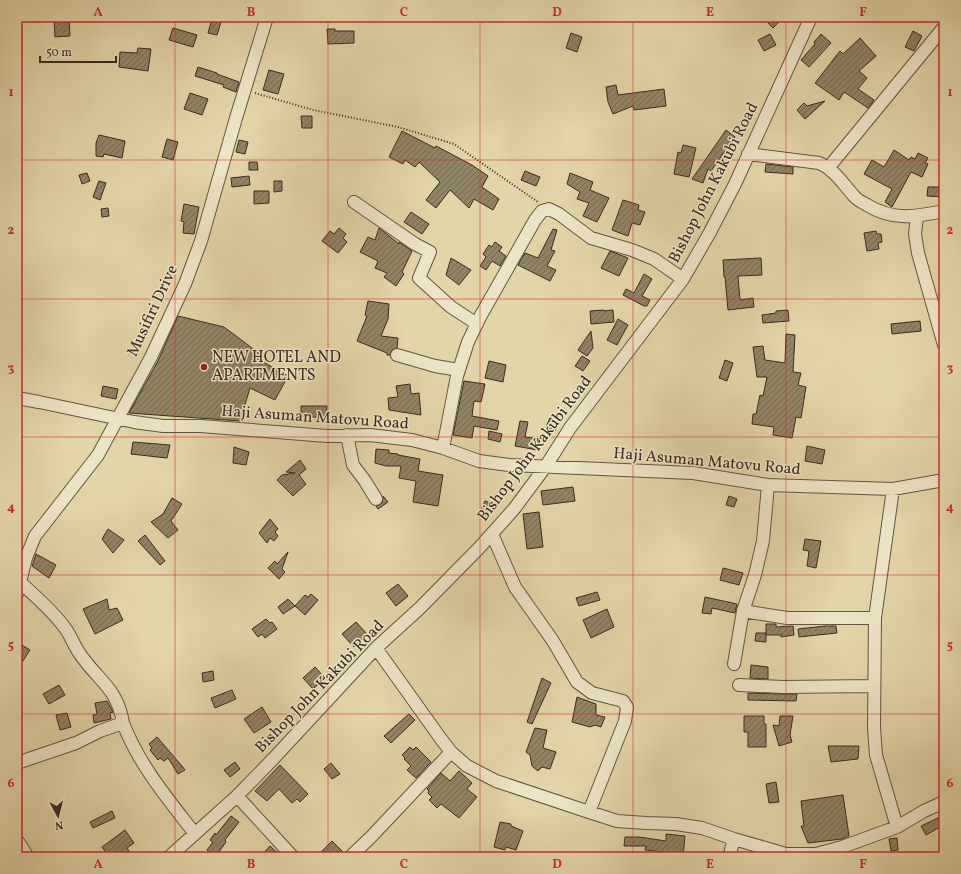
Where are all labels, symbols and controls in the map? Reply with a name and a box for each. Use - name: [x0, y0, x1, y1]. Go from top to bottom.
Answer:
- text: A: [93, 4, 103, 22]
- text: B: [247, 4, 256, 22]
- text: C: [400, 4, 408, 22]
- text: D: [552, 4, 562, 22]
- text: E: [706, 4, 714, 22]
- text: F: [859, 4, 867, 22]
- scale bar: [40, 38, 116, 64]
- text: 50 m: [46, 45, 72, 61]
- text: 1: [8, 84, 14, 102]
- text: 1: [947, 84, 953, 102]
- street label: Bishop John Kakubi Road: [664, 99, 764, 267]
- text: 2: [8, 222, 15, 240]
- text: 2: [947, 222, 954, 240]
- street label: Musifiri Drive: [122, 261, 184, 361]
- place label: NEW HOTEL AND APARTMENTS: [212, 347, 341, 387]
- text: 3: [8, 360, 15, 378]
- text: 3: [947, 360, 954, 378]
- marker: NEW HOTEL AND APARTMENTS: [199, 362, 209, 372]
- street label: Bishop John Kakubi Road: [473, 372, 597, 526]
- street label: Haji Asuman Matovu Road: [221, 400, 409, 436]
- street label: Haji Asuman Matovu Road: [612, 443, 802, 481]
- text: 4: [7, 499, 15, 517]
- text: 4: [946, 499, 954, 517]
- street label: Bishop John Kakubi Road: [250, 616, 390, 758]
- text: 5: [8, 637, 14, 655]
- text: 5: [947, 637, 953, 655]
- text: 6: [7, 775, 15, 793]
- text: 6: [946, 775, 954, 793]
- north arrow: [38, 796, 78, 836]
- text: N: [54, 817, 64, 832]
- text: A: [93, 856, 103, 874]
- text: B: [247, 856, 256, 874]
- text: C: [400, 856, 408, 874]
- text: D: [552, 856, 562, 874]
- text: E: [706, 856, 714, 874]
- text: F: [859, 856, 867, 874]

